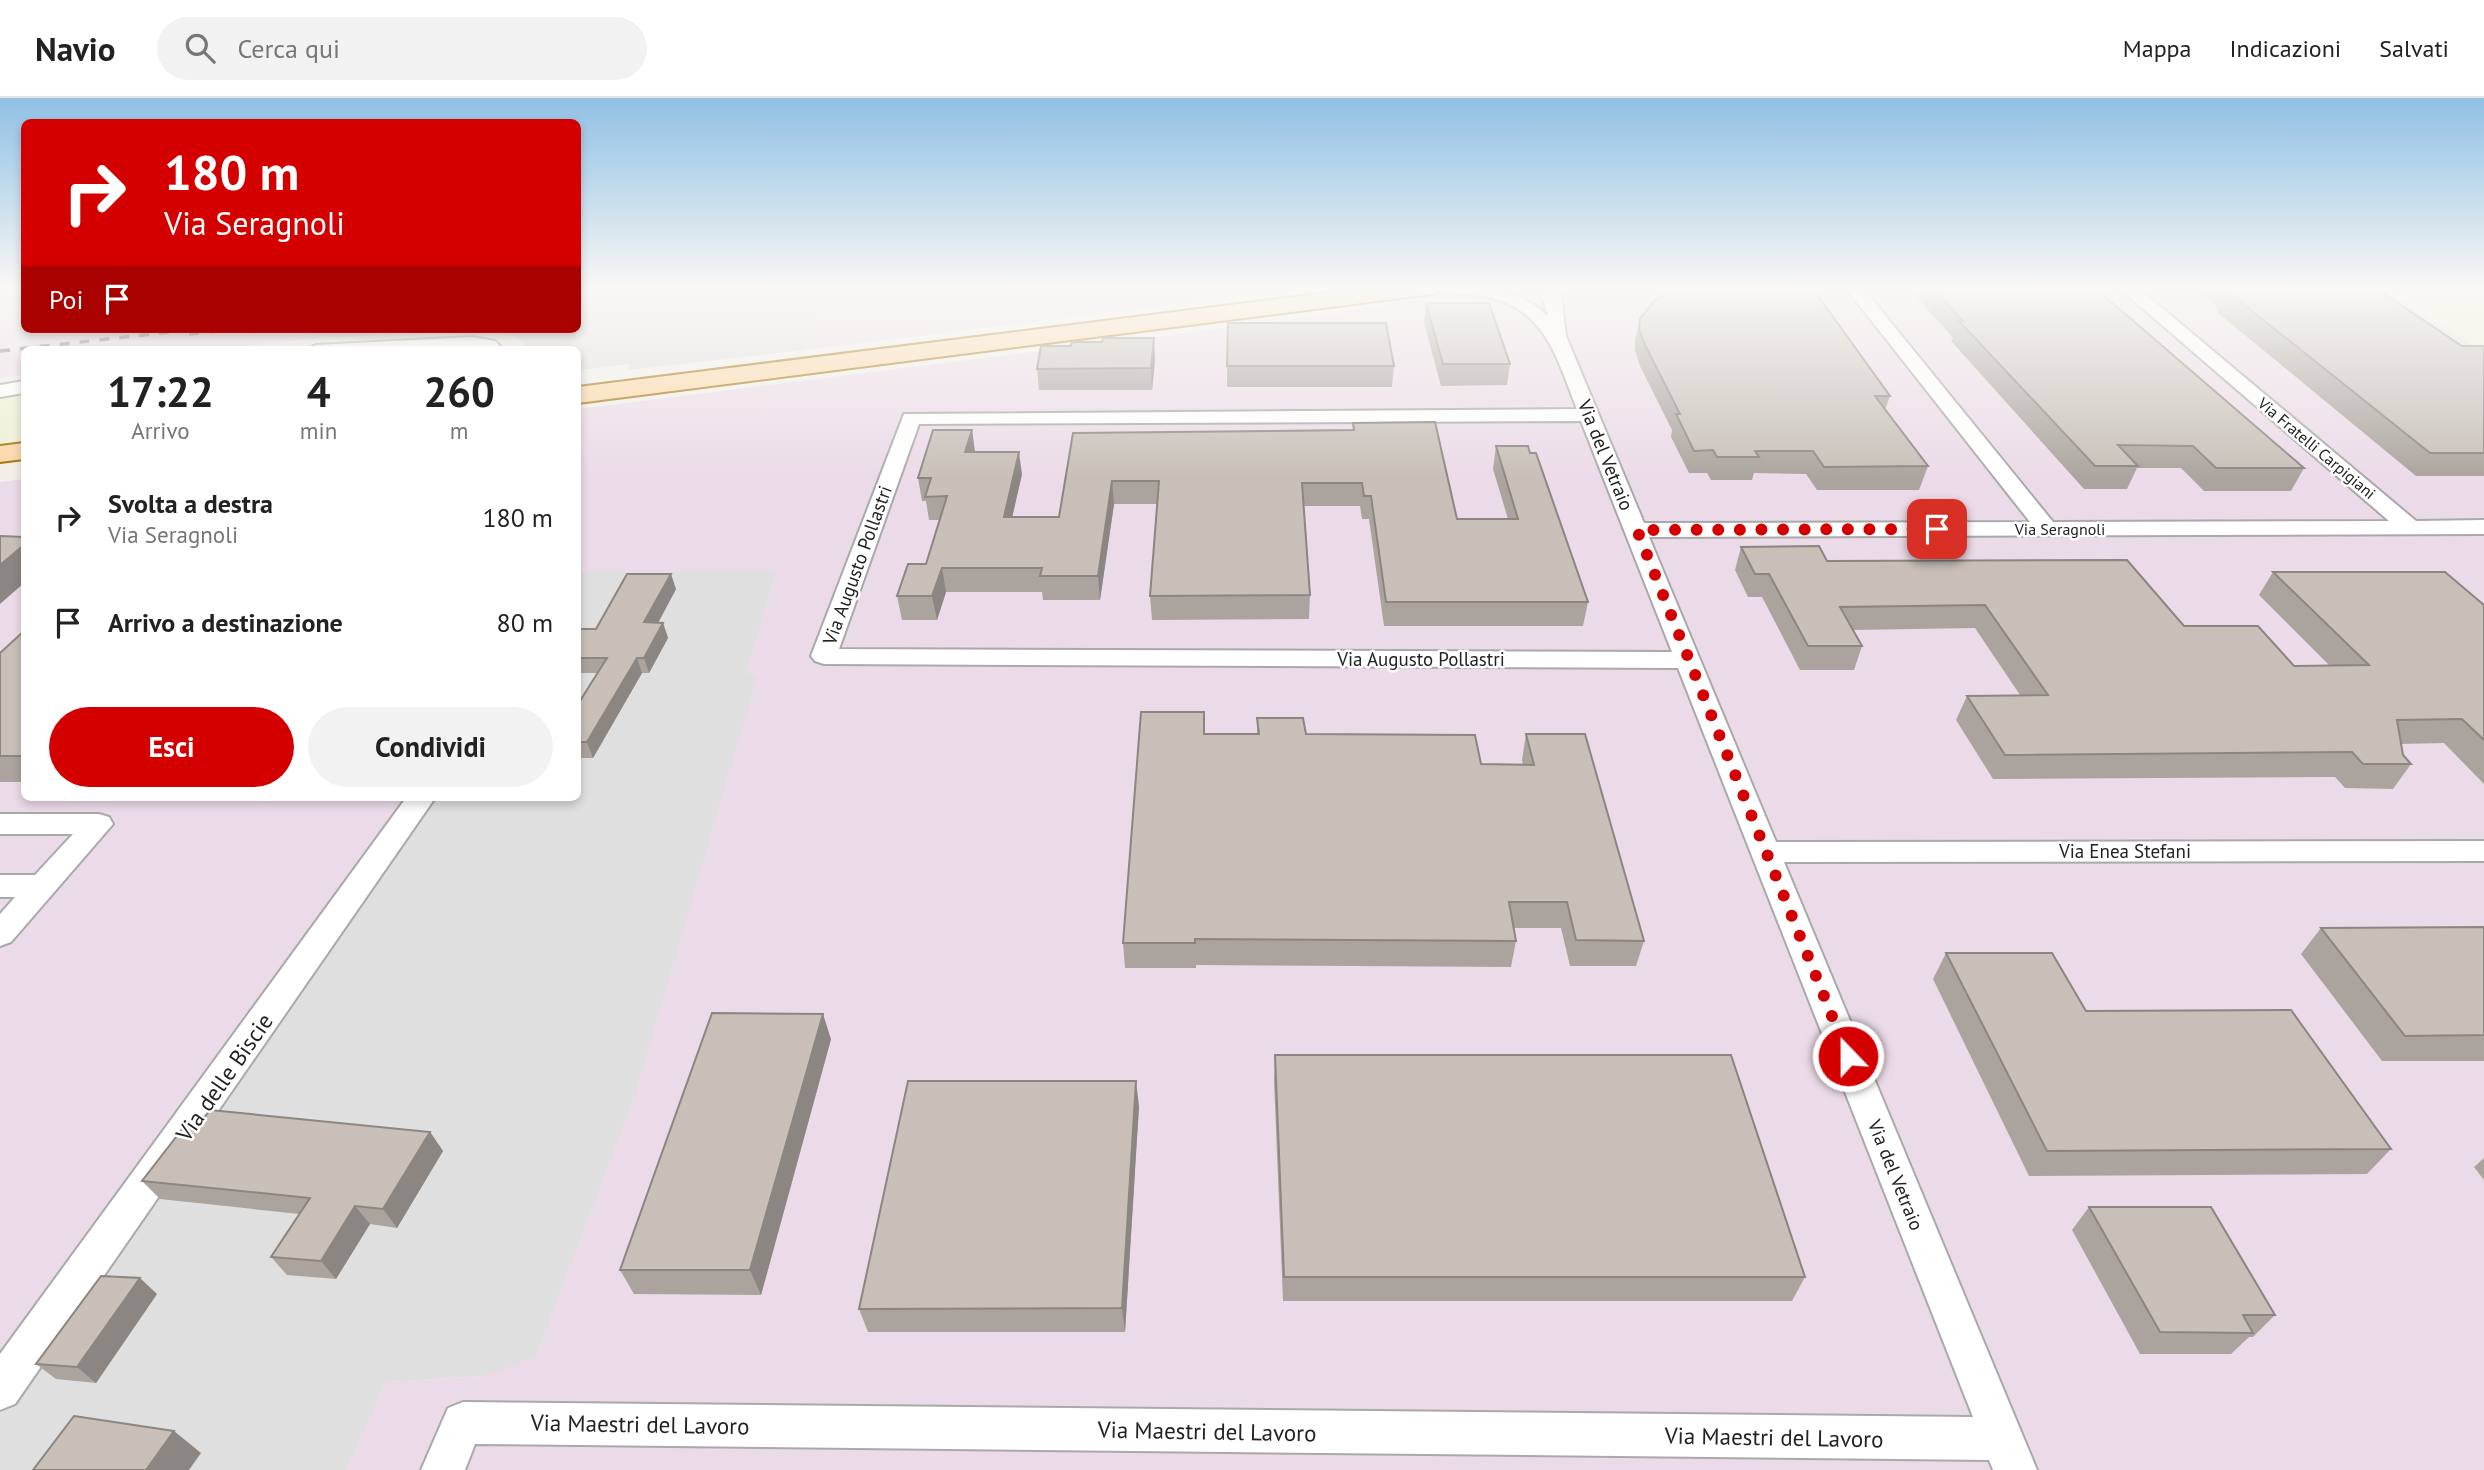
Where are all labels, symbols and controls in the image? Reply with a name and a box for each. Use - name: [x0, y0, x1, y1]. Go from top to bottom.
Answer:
- search box: [157, 17, 647, 80]
- text: Navio: [35, 27, 115, 70]
- icon: search: [181, 29, 219, 67]
- text: Cerca qui: [237, 32, 340, 65]
- text: Mappa: [2123, 33, 2192, 64]
- text: Indicazioni: [2230, 33, 2341, 64]
- text: Salvati: [2379, 33, 2449, 64]
- text: 180 m: [164, 140, 299, 204]
- icon: right: [49, 147, 140, 238]
- text: Via Seragnoli: [164, 202, 345, 244]
- icon: arrive: [98, 280, 136, 318]
- text: Poi: [49, 283, 84, 316]
- text: 17:22: [107, 364, 214, 419]
- text: 4: [307, 364, 330, 419]
- text: 260: [423, 364, 495, 419]
- street label: Via Fratelli Carpigiani: [2253, 392, 2380, 503]
- street label: Via del Vetraio: [1573, 395, 1639, 514]
- text: Arrivo: [131, 416, 190, 445]
- text: min: [300, 416, 337, 445]
- text: m: [450, 416, 468, 445]
- street label: Via Augusto Pollastri: [817, 482, 897, 649]
- text: Svolta a destra: [108, 487, 273, 520]
- icon: right: [49, 499, 87, 537]
- pin: [1907, 499, 1967, 559]
- text: 180 m: [482, 501, 553, 534]
- icon: arrive: [1918, 510, 1956, 548]
- street label: Via Seragnoli: [2014, 519, 2105, 539]
- text: Via Seragnoli: [108, 520, 238, 549]
- icon: arrive: [49, 604, 87, 642]
- text: Arrivo a destinazione: [108, 606, 343, 639]
- text: 80 m: [497, 606, 553, 639]
- street label: Via Augusto Pollastri: [1336, 647, 1505, 671]
- button: Esci: [49, 707, 294, 787]
- button: Condividi: [308, 707, 553, 787]
- street label: Via Enea Stefani: [2058, 839, 2191, 863]
- street label: Via delle Biscie: [169, 1007, 279, 1147]
- position arrow: [1811, 1019, 1885, 1093]
- street label: Via del Vetraio: [1863, 1115, 1929, 1234]
- street label: Via Maestri del Lavoro: [529, 1408, 750, 1440]
- street label: Via Maestri del Lavoro: [1096, 1415, 1317, 1447]
- street label: Via Maestri del Lavoro: [1663, 1421, 1884, 1453]

